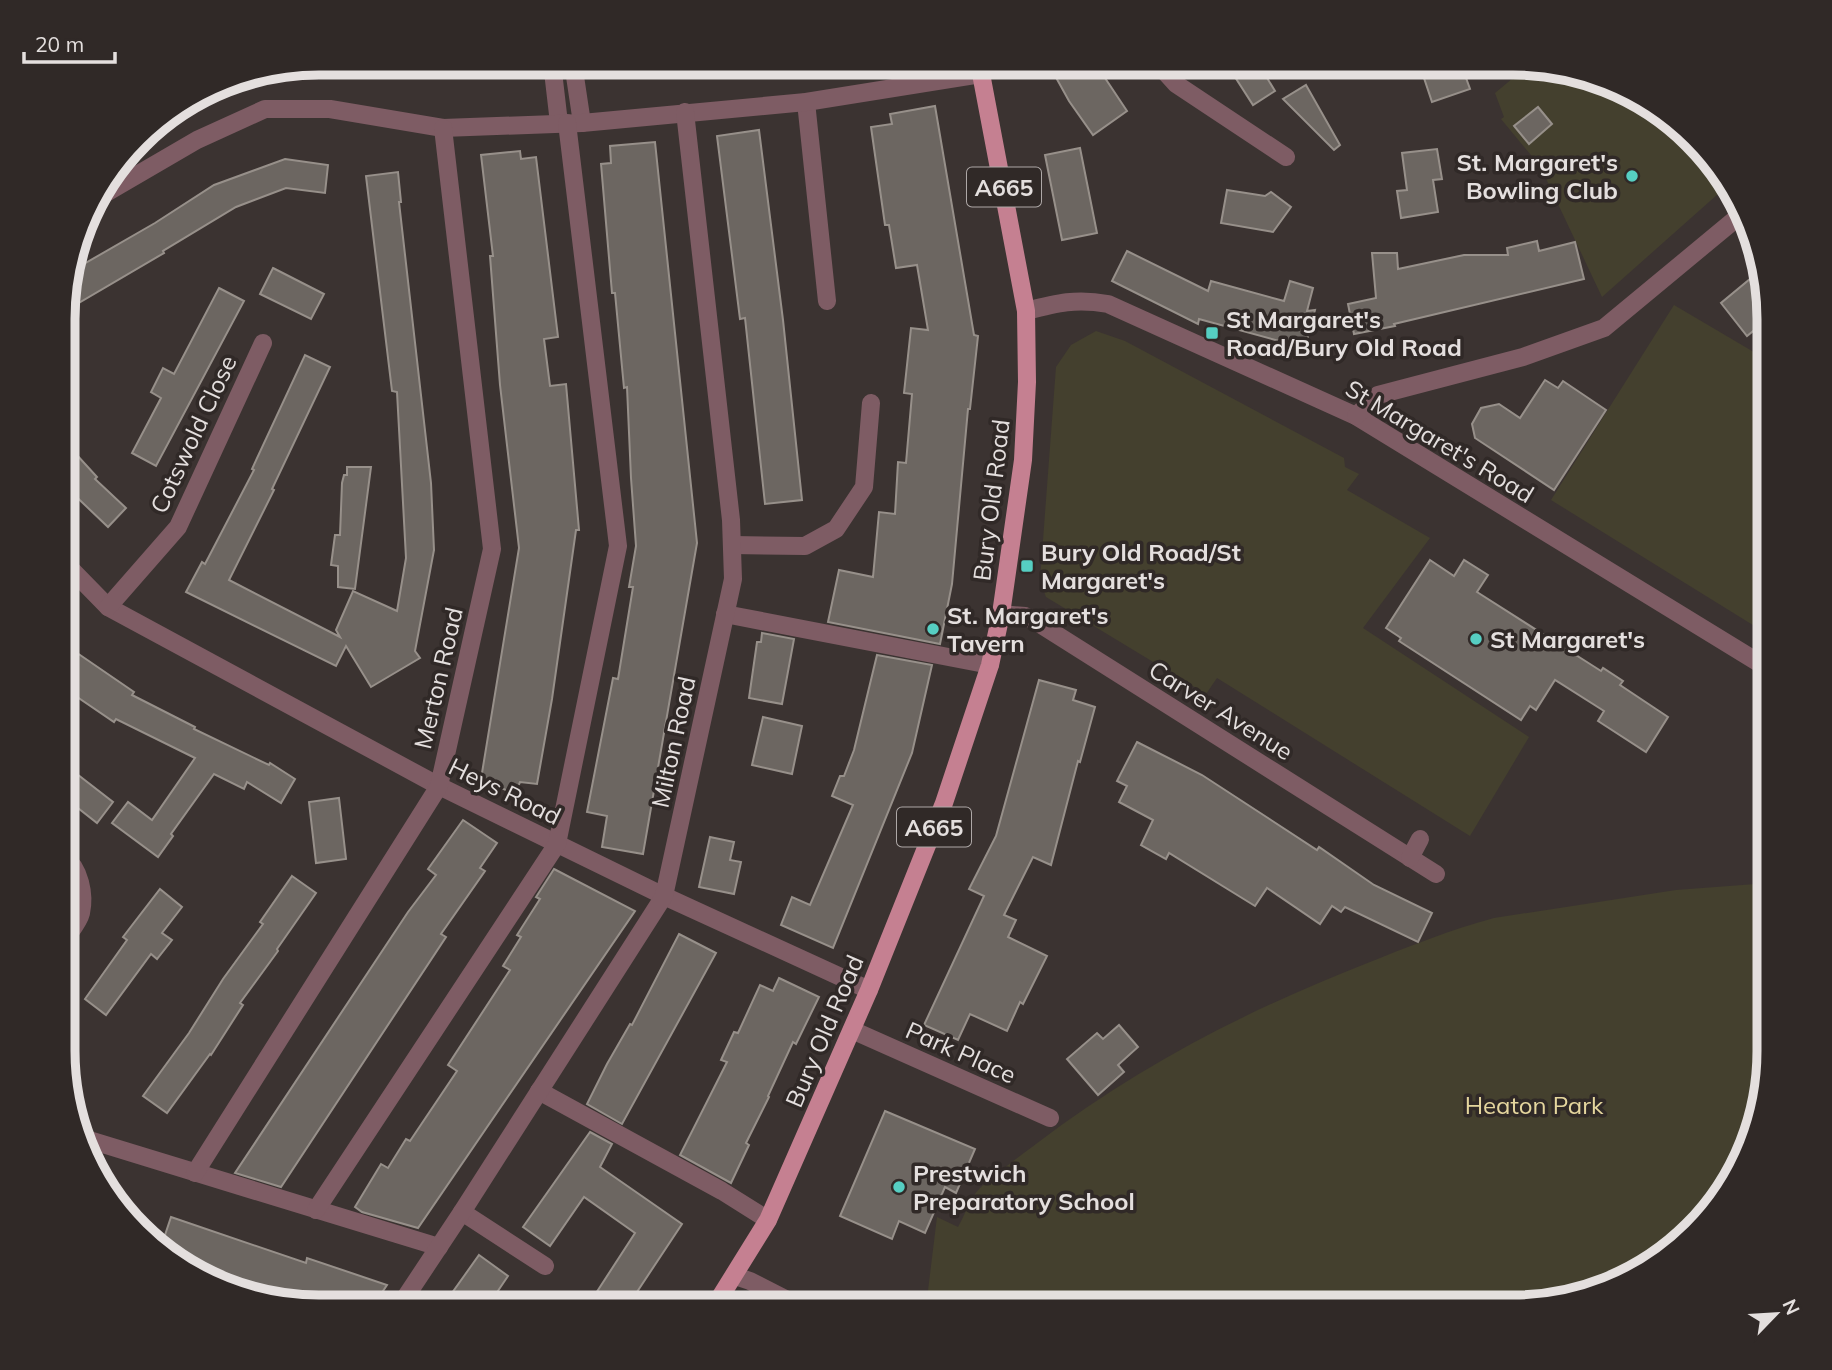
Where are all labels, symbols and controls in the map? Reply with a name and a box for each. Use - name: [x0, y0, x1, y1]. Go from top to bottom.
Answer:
- scale bar: [24, 21, 116, 65]
- text: 20 m: [35, 31, 84, 57]
- place label: St. Margaret's Bowling Club: [1456, 147, 1618, 205]
- road number: A665: [967, 168, 1041, 206]
- marker: St. Margaret's Bowling Club: [1624, 168, 1640, 184]
- place label: St Margaret's Road/Bury Old Road: [1226, 304, 1462, 362]
- marker: St Margaret's Road/Bury Old Road: [1204, 325, 1220, 341]
- street label: Cotswold Close: [143, 350, 243, 518]
- street label: St Margaret's Road: [1340, 373, 1540, 509]
- street label: Bury Old Road: [966, 418, 1016, 582]
- place label: Bury Old Road/St Margaret's: [1041, 537, 1241, 595]
- marker: Bury Old Road/St Margaret's: [1019, 558, 1035, 574]
- place label: St. Margaret's Tavern: [947, 600, 1109, 658]
- street label: Merton Road: [407, 604, 469, 752]
- marker: St. Margaret's Tavern: [925, 621, 941, 637]
- place label: St Margaret's: [1490, 624, 1645, 654]
- marker: St Margaret's: [1468, 631, 1484, 647]
- street label: Carver Avenue: [1143, 654, 1299, 766]
- street label: Milton Road: [644, 674, 702, 810]
- street label: Heys Road: [444, 751, 566, 831]
- road number: A665: [897, 807, 971, 846]
- street label: Bury Old Road: [778, 950, 870, 1112]
- street label: Park Place: [901, 1014, 1021, 1090]
- park label: Heaton Park: [1465, 1090, 1604, 1120]
- place label: Prestwich Preparatory School: [913, 1158, 1135, 1216]
- marker: Prestwich Preparatory School: [891, 1179, 907, 1195]
- north arrow: [1741, 1279, 1811, 1349]
- text: N: [1777, 1295, 1805, 1318]

